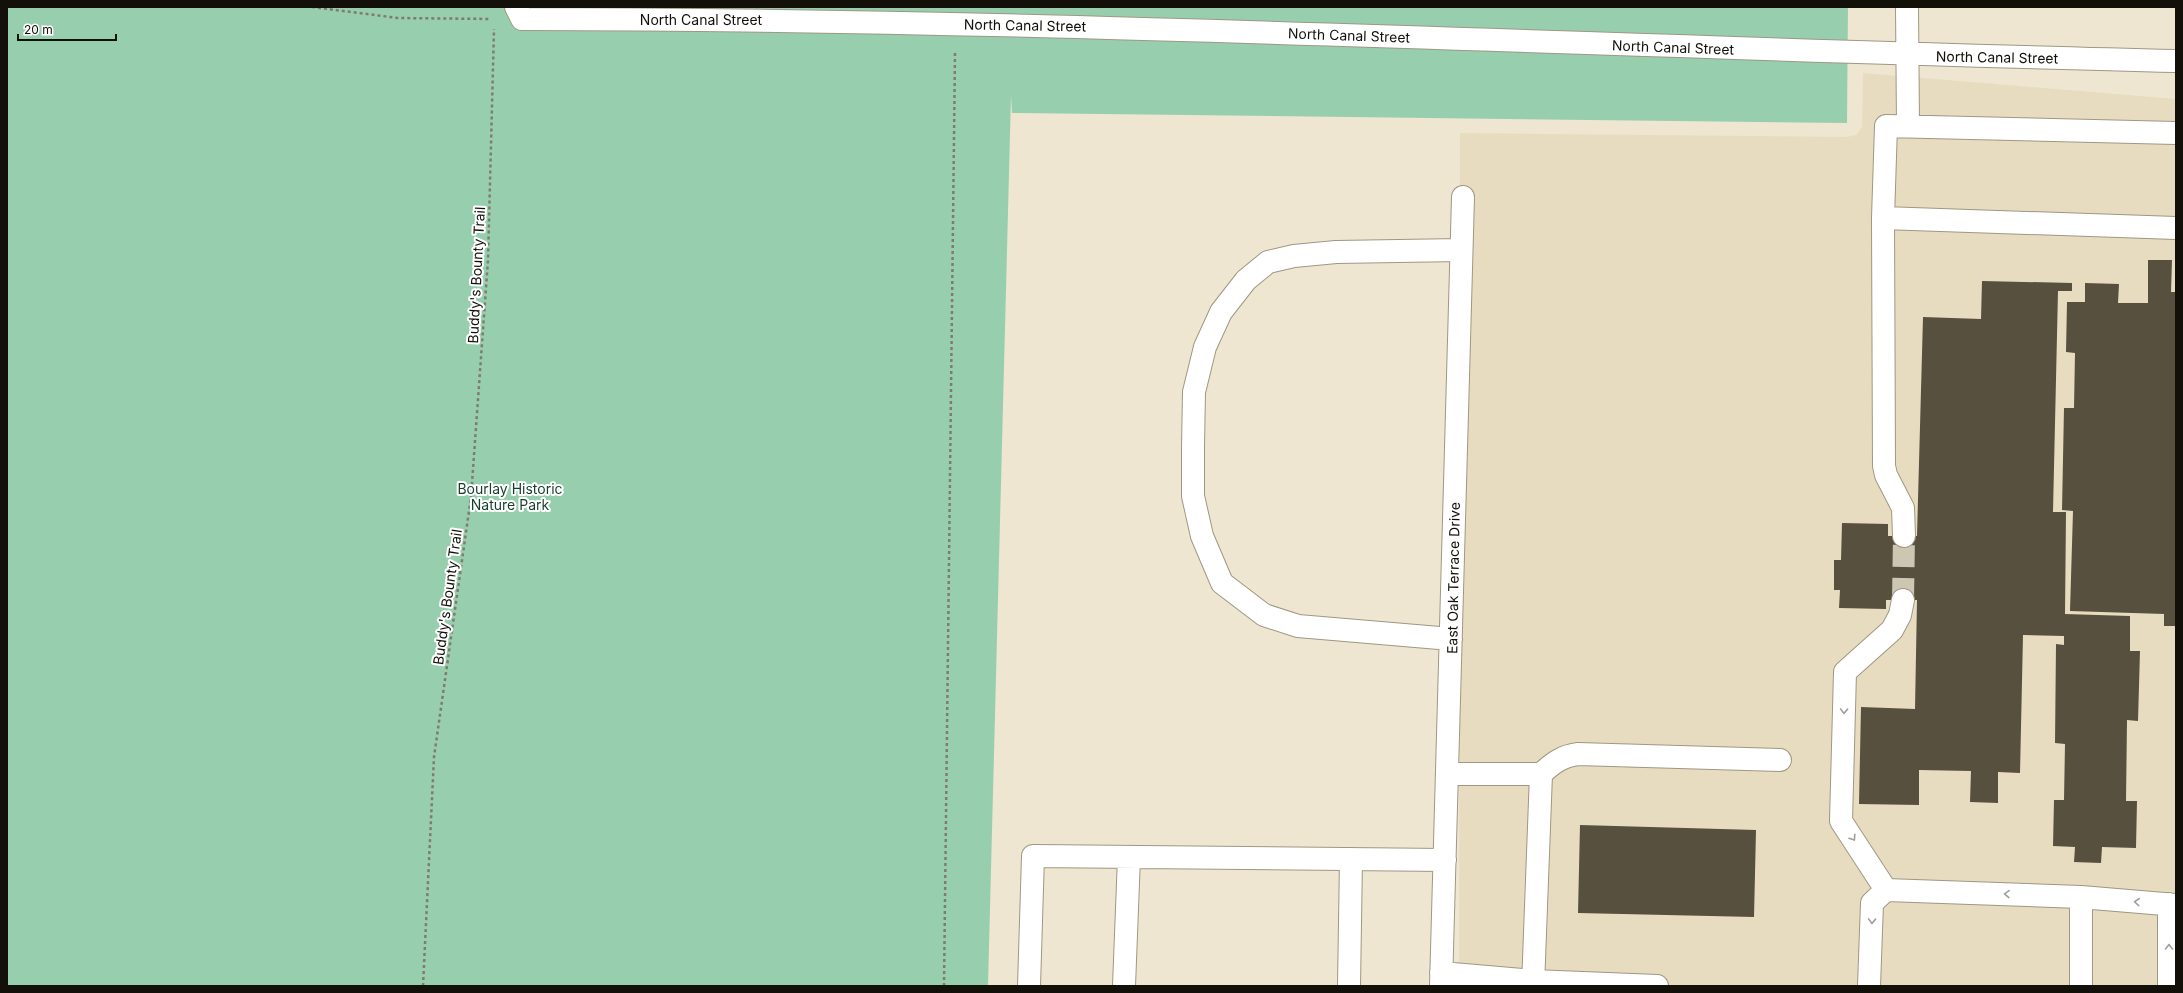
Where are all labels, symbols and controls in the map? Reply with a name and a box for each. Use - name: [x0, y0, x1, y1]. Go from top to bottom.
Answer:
- street label: North Canal Street: [640, 11, 763, 28]
- street label: North Canal Street: [964, 15, 1087, 35]
- scale bar: [18, 16, 116, 42]
- text: 20 m: [24, 22, 53, 37]
- street label: North Canal Street: [1288, 24, 1411, 46]
- street label: North Canal Street: [1612, 36, 1735, 58]
- street label: North Canal Street: [1936, 47, 2059, 67]
- street label: Buddy's Bounty Trail: [464, 206, 488, 344]
- park label: Bourlay Historic Nature Park: [457, 480, 563, 513]
- street label: East Oak Terrace Drive: [1443, 502, 1463, 654]
- street label: Buddy's Bounty Trail: [429, 528, 465, 666]
- one-way arrow: [1840, 708, 1849, 714]
- one-way arrow: [1848, 834, 1855, 841]
- one-way arrow: [2004, 890, 2010, 898]
- one-way arrow: [2134, 897, 2140, 906]
- one-way arrow: [1867, 918, 1876, 924]
- one-way arrow: [2165, 944, 2173, 950]

